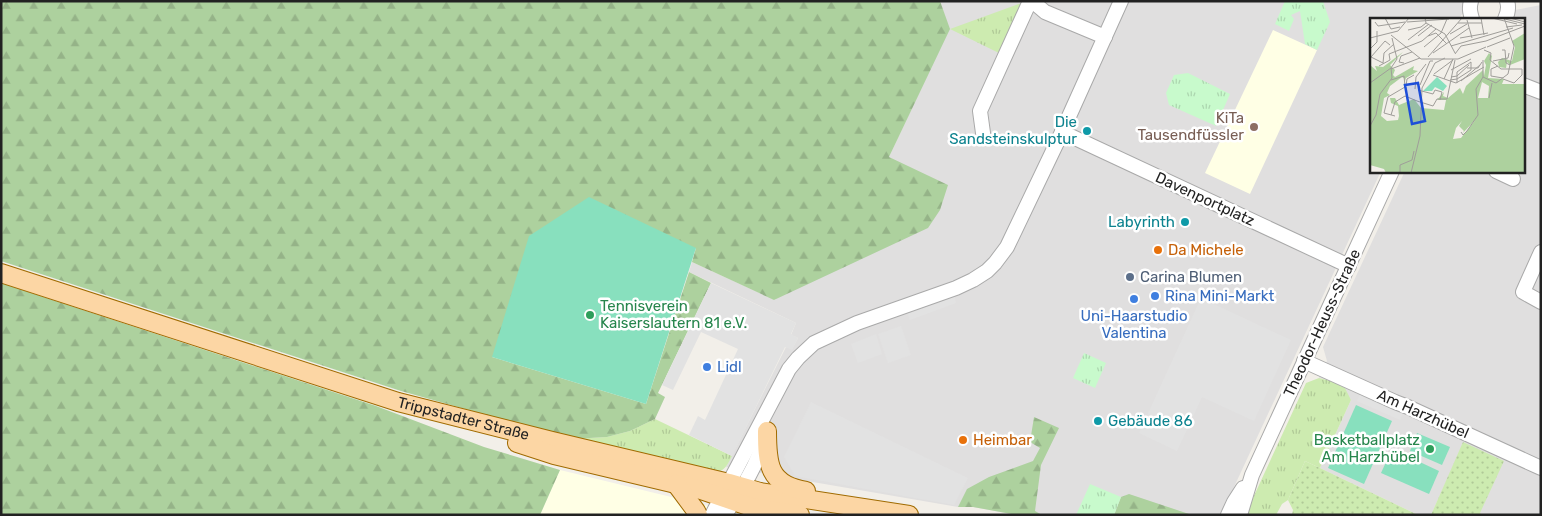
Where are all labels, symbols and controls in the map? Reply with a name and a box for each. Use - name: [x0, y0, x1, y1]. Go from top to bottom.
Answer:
- inset map: [1370, 18, 1524, 172]
- place label: KiTa Tausendfüssler: [1137, 109, 1244, 144]
- place label: Die Sandsteinskulptur: [949, 113, 1077, 148]
- marker: KiTa Tausendfüssler: [1248, 121, 1260, 133]
- marker: Die Sandsteinskulptur: [1081, 125, 1093, 137]
- street label: Davenportplatz: [1153, 168, 1258, 230]
- place label: Labyrinth: [1108, 213, 1175, 231]
- marker: Labyrinth: [1179, 216, 1191, 228]
- place label: Da Michele: [1168, 241, 1244, 259]
- marker: Da Michele: [1152, 244, 1164, 256]
- street label: Theodor-Heuss-Straße: [1280, 246, 1364, 400]
- place label: Carina Blumen: [1140, 268, 1242, 286]
- marker: Carina Blumen: [1124, 271, 1136, 283]
- place label: Rina Mini-Markt: [1165, 287, 1275, 305]
- marker: Rina Mini-Markt: [1149, 290, 1161, 302]
- marker: Uni-Haarstudio Valentina: [1128, 293, 1140, 305]
- place label: Tennisverein Kaiserslautern 81 e.V.: [600, 297, 747, 332]
- place label: Uni-Haarstudio Valentina: [1080, 307, 1188, 342]
- marker: Tennisverein Kaiserslautern 81 e.V.: [584, 309, 596, 321]
- place label: Lidl: [717, 358, 742, 376]
- marker: Lidl: [701, 361, 713, 373]
- street label: Am Harzhübel: [1374, 386, 1472, 442]
- street label: Trippstadter Straße: [396, 393, 531, 444]
- place label: Gebäude 86: [1108, 412, 1192, 430]
- marker: Gebäude 86: [1092, 415, 1104, 427]
- place label: Heimbar: [973, 431, 1032, 449]
- place label: Basketballplatz Am Harzhübel: [1314, 431, 1420, 466]
- marker: Heimbar: [957, 434, 969, 446]
- marker: Basketballplatz Am Harzhübel: [1424, 443, 1436, 455]

